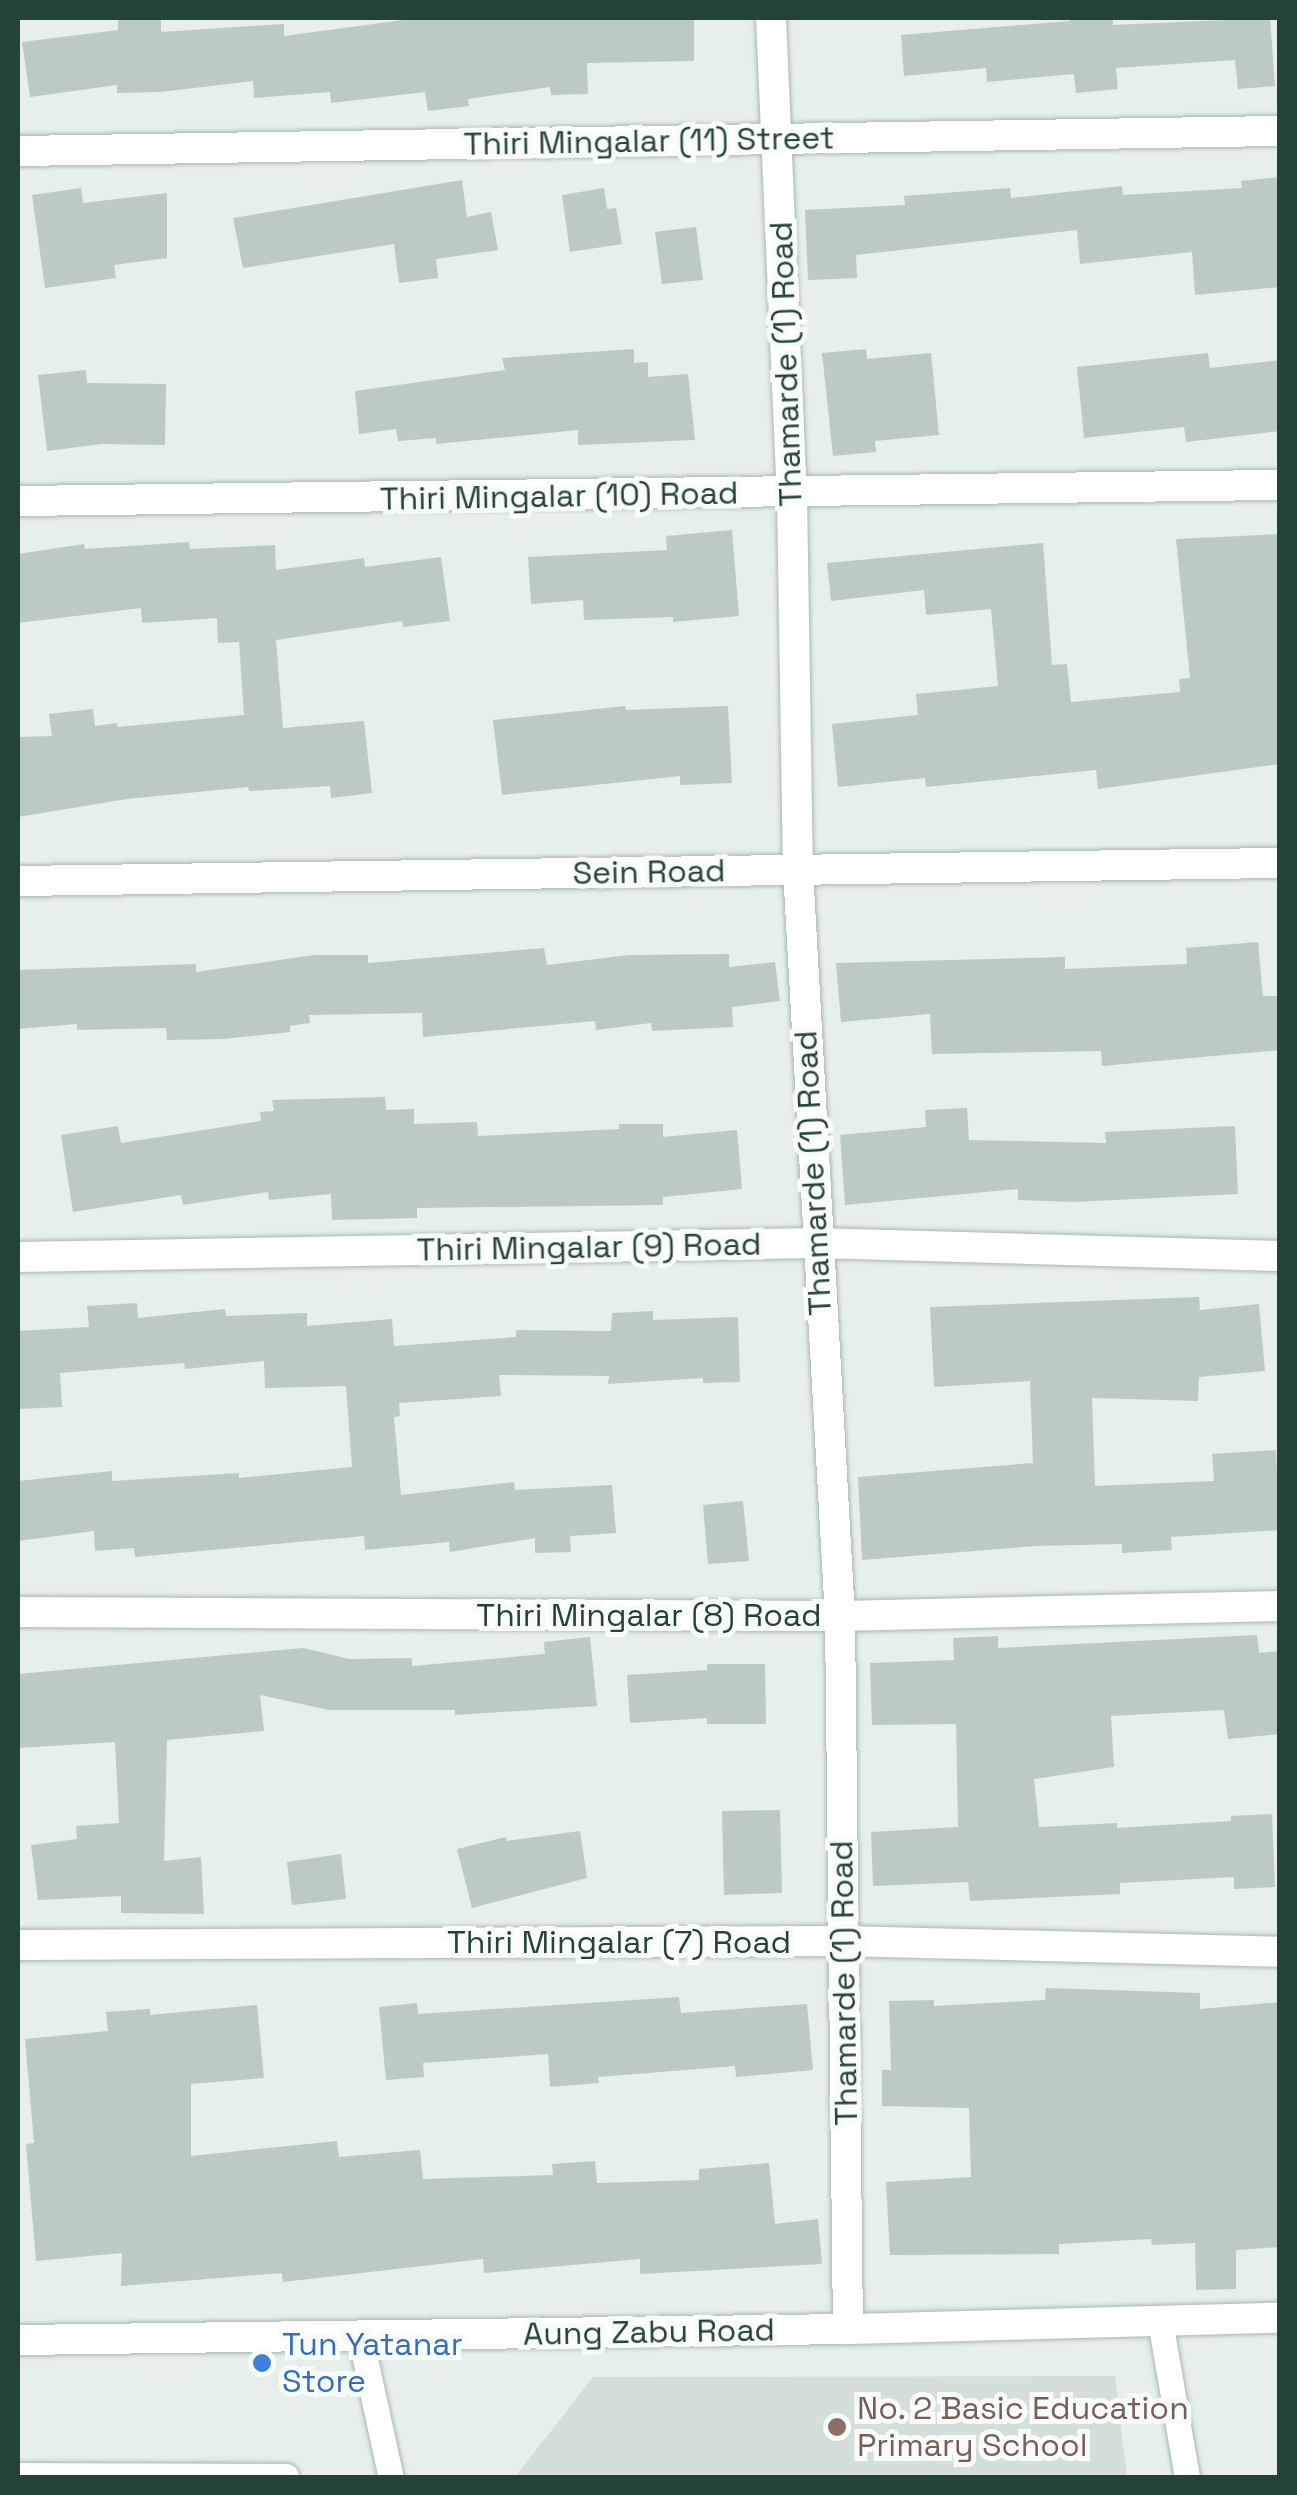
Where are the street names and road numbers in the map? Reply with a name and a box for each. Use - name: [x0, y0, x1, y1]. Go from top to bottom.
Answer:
- street label: Thiri Mingalar (11) Street: [463, 119, 835, 163]
- street label: Thamarde (1) Road: [762, 221, 810, 507]
- street label: Thiri Mingalar (10) Road: [379, 474, 739, 518]
- street label: Sein Road: [572, 851, 726, 893]
- street label: Thamarde (1) Road: [786, 1030, 840, 1316]
- street label: Thiri Mingalar (9) Road: [416, 1225, 762, 1269]
- street label: Thiri Mingalar (8) Road: [476, 1596, 822, 1634]
- street label: Thamarde (1) Road: [822, 1840, 866, 2126]
- street label: Thiri Mingalar (7) Road: [447, 1923, 791, 1961]
- street label: Aung Zabu Road: [523, 2311, 775, 2353]

